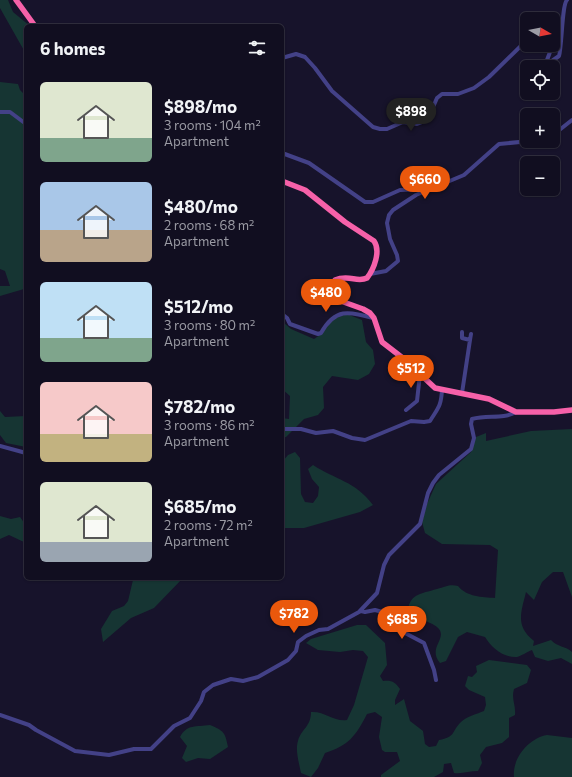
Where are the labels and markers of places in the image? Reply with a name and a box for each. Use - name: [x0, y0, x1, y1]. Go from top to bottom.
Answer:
- pin: $898: [387, 98, 435, 132]
- pin: $660: [401, 166, 449, 200]
- pin: $480: [302, 279, 350, 313]
- pin: $512: [387, 355, 435, 389]
- pin: $782: [270, 600, 318, 634]
- pin: $685: [378, 606, 426, 640]

